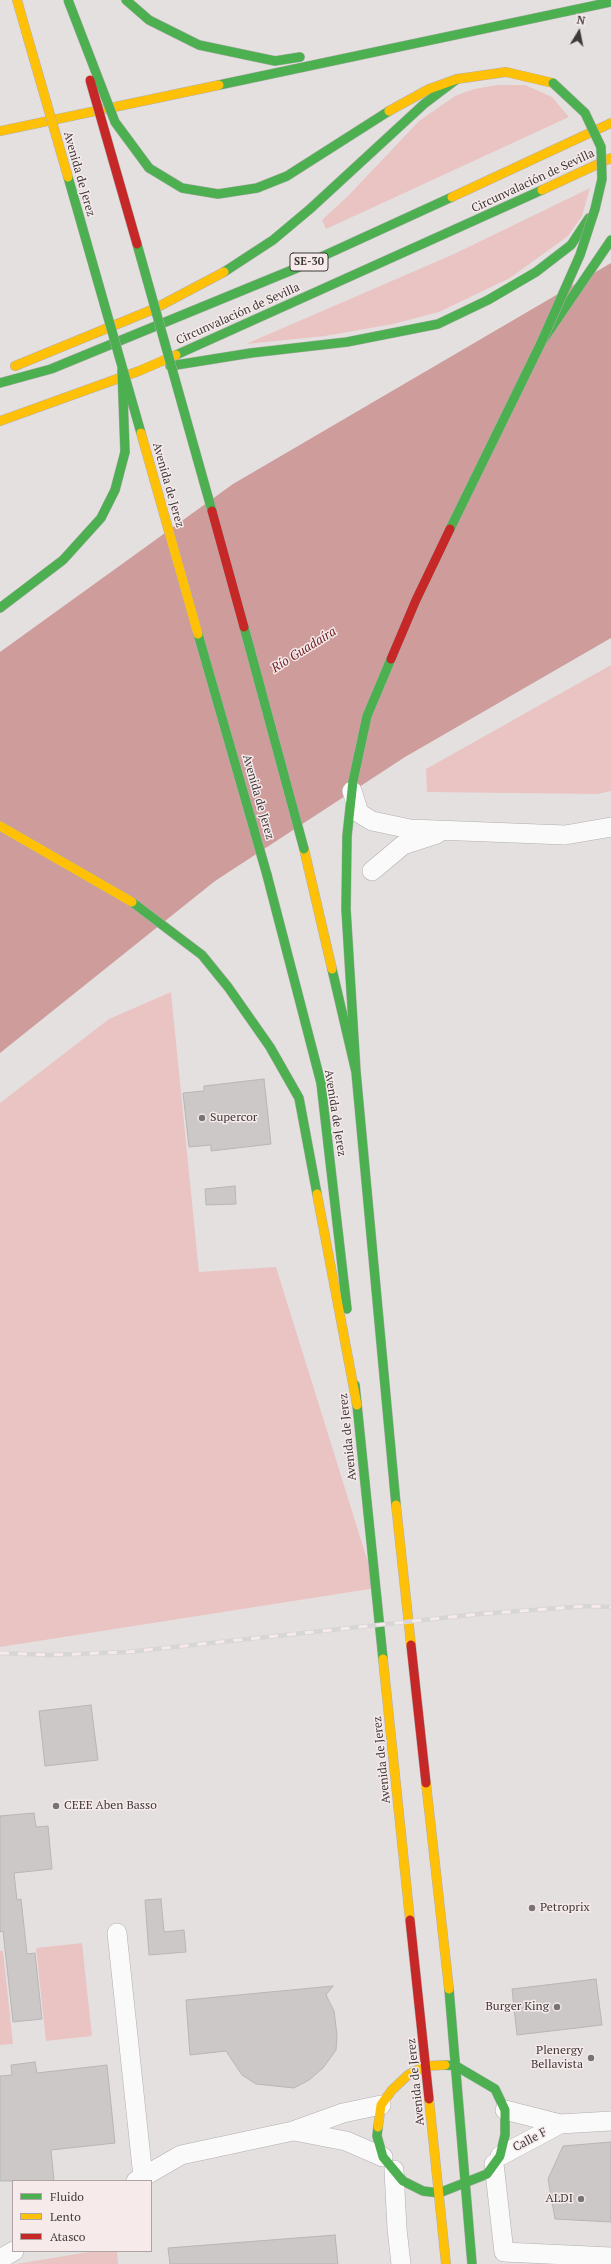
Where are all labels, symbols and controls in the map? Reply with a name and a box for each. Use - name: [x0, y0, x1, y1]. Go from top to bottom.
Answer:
- north arrow: [559, 12, 599, 52]
- text: N: [576, 13, 586, 28]
- street label: Avenida de Jerez: [60, 130, 98, 218]
- street label: Circunvalación de Sevilla: [469, 146, 597, 216]
- road number: SE-30: [290, 253, 328, 271]
- street label: Circunvalación de Sevilla: [174, 280, 302, 348]
- street label: Avenida de Jerez: [149, 441, 187, 529]
- water label: Río Guadaíra: [269, 624, 339, 676]
- street label: Avenida de Jerez: [239, 753, 277, 841]
- street label: Avenida de Jerez: [321, 1069, 349, 1157]
- place label: Supercor: [210, 1111, 257, 1125]
- marker: Supercor: [197, 1113, 207, 1123]
- street label: Avenida de Jerez: [336, 1393, 360, 1481]
- street label: Avenida de Jerez: [370, 1716, 394, 1804]
- place label: CEEE Aben Basso: [64, 1799, 157, 1813]
- marker: CEEE Aben Basso: [51, 1801, 61, 1811]
- place label: Petroprix: [540, 1901, 590, 1915]
- marker: Petroprix: [527, 1903, 537, 1913]
- place label: Burger King: [485, 2000, 549, 2014]
- marker: Burger King: [552, 2002, 562, 2012]
- street label: Avenida de Jerez: [404, 2038, 428, 2126]
- place label: Plenergy Bellavista: [531, 2044, 583, 2072]
- marker: Plenergy Bellavista: [586, 2053, 596, 2063]
- street label: Calle F: [511, 2125, 549, 2155]
- legend: [12, 2180, 152, 2252]
- text: Fluido: [50, 2189, 84, 2204]
- place label: ALDI: [545, 2192, 573, 2206]
- marker: ALDI: [576, 2194, 586, 2204]
- text: Lento: [50, 2209, 81, 2224]
- text: Atasco: [50, 2229, 85, 2244]

